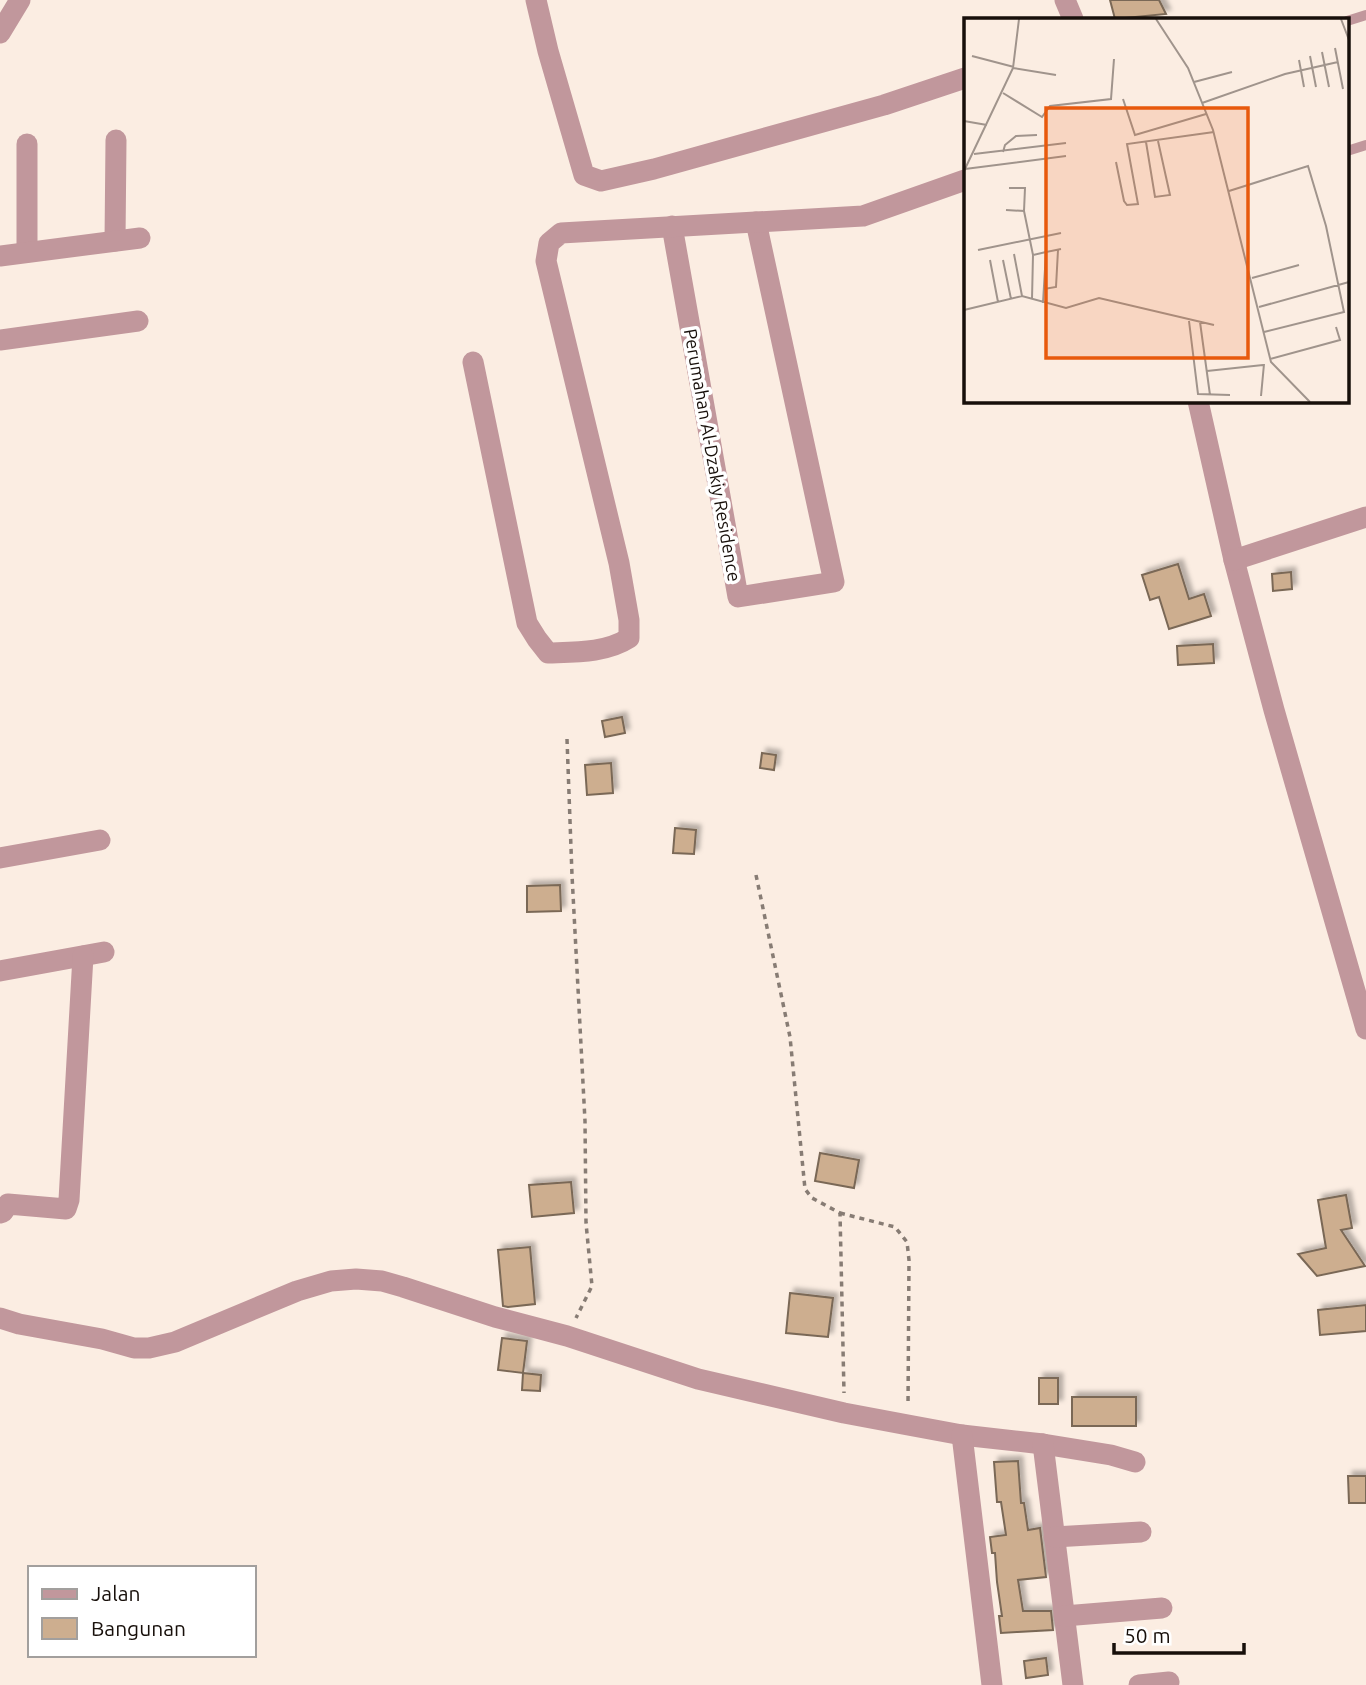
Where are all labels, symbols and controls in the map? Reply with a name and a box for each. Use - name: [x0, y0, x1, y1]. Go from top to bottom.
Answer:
- inset map: [964, 18, 1348, 402]
- street label: Perumahan Al-Dzakiy Residence: [681, 327, 745, 583]
- legend: [28, 1566, 256, 1657]
- text: Jalan: [91, 1581, 140, 1605]
- scale bar: [1114, 1612, 1244, 1656]
- text: Bangunan: [91, 1616, 186, 1640]
- text: 50 m: [1124, 1623, 1171, 1647]

